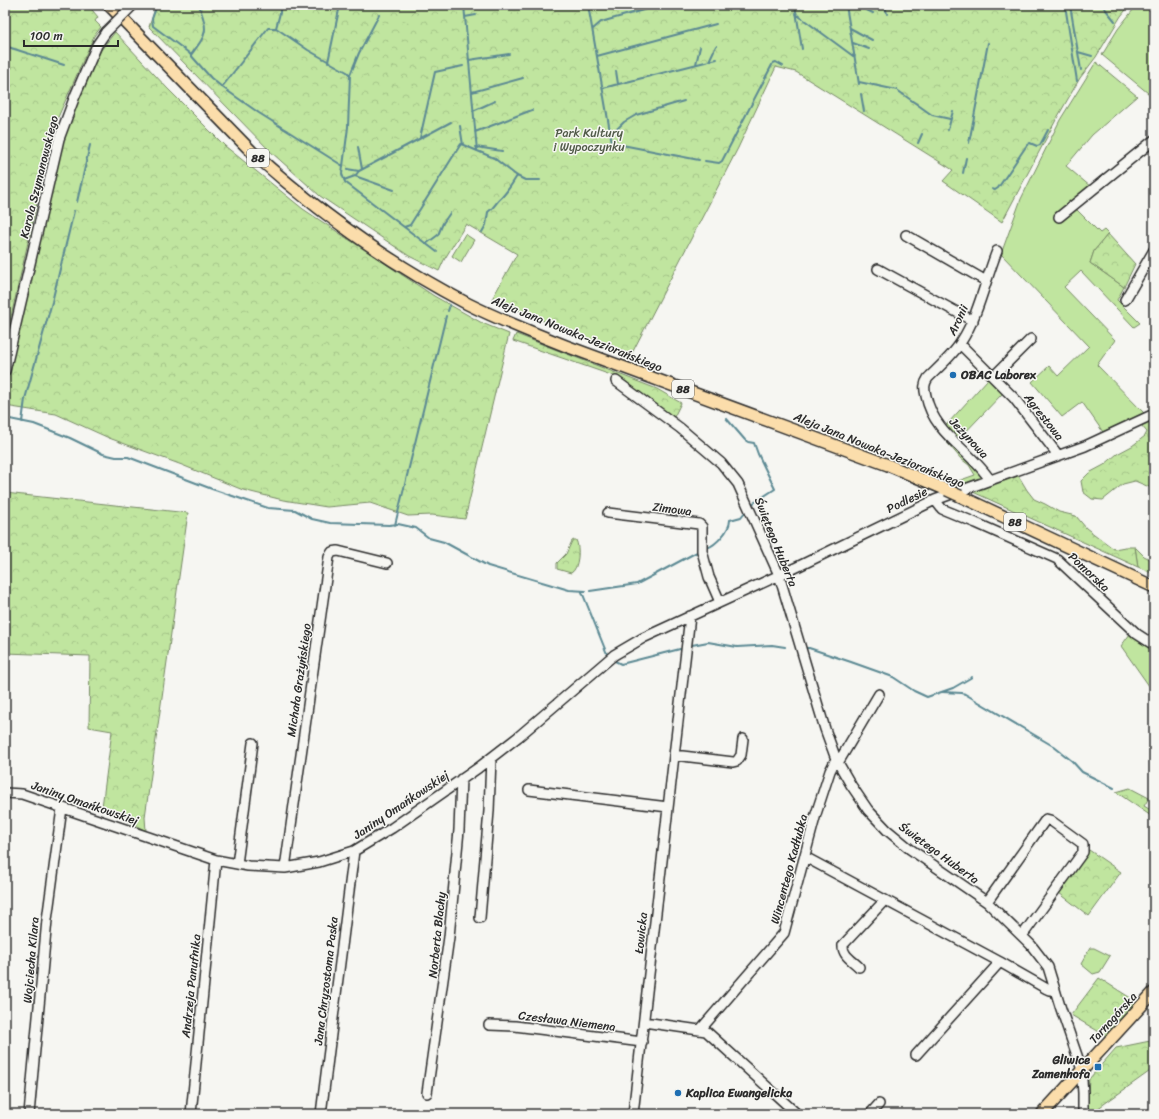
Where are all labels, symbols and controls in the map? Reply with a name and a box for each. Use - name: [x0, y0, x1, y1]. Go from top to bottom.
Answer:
- scale bar: [24, 22, 118, 48]
- text: 100 m: [30, 25, 63, 47]
- street label: Karola Szymanowskiego: [13, 113, 65, 241]
- park label: Park Kultury i Wypoczynku: [553, 122, 625, 158]
- road number: 88: [247, 149, 269, 167]
- street label: Aleja Jana Nowaka-Jeziorańskiego: [487, 289, 666, 378]
- street label: Aronii: [941, 300, 975, 340]
- place label: OBAC Laborex: [960, 364, 1037, 386]
- marker: OBAC Laborex: [948, 370, 958, 380]
- road number: 88: [672, 380, 694, 398]
- street label: Agrestowa: [1018, 388, 1070, 446]
- street label: Aleja Jana Nowaka-Jeziorańskiego: [789, 405, 968, 494]
- street label: Jeżynowa: [943, 411, 994, 464]
- street label: Podlesie: [883, 481, 931, 519]
- street label: Świętego Huberta: [748, 494, 804, 590]
- street label: Zimowa: [651, 496, 693, 522]
- road number: 88: [1004, 513, 1026, 531]
- street label: Pomorska: [1063, 547, 1115, 597]
- street label: Michała Grażyńskiego: [280, 622, 318, 738]
- street label: Janiny Omańkowskiej: [348, 764, 454, 846]
- street label: Janiny Omańkowskiej: [28, 774, 142, 832]
- street label: Wincentego Kadłubka: [764, 812, 814, 926]
- street label: Świętego Huberta: [894, 816, 984, 890]
- street label: Norberta Blachy: [422, 890, 453, 979]
- street label: Łowicka: [628, 911, 654, 955]
- street label: Jana Chryzostoma Paska: [307, 915, 345, 1047]
- street label: Wojciecha Kilara: [16, 916, 46, 1004]
- street label: Andrzeja Panufnika: [175, 933, 207, 1040]
- street label: Tarnogórska: [1083, 987, 1143, 1049]
- street label: Czesława Niemena: [517, 1004, 617, 1038]
- place label: Gliwice Zamenhofa: [1031, 1049, 1090, 1085]
- marker: Gliwice Zamenhofa: [1093, 1062, 1103, 1072]
- place label: Kaplica Ewangelicka: [685, 1082, 792, 1104]
- marker: Kaplica Ewangelicka: [673, 1088, 683, 1098]

